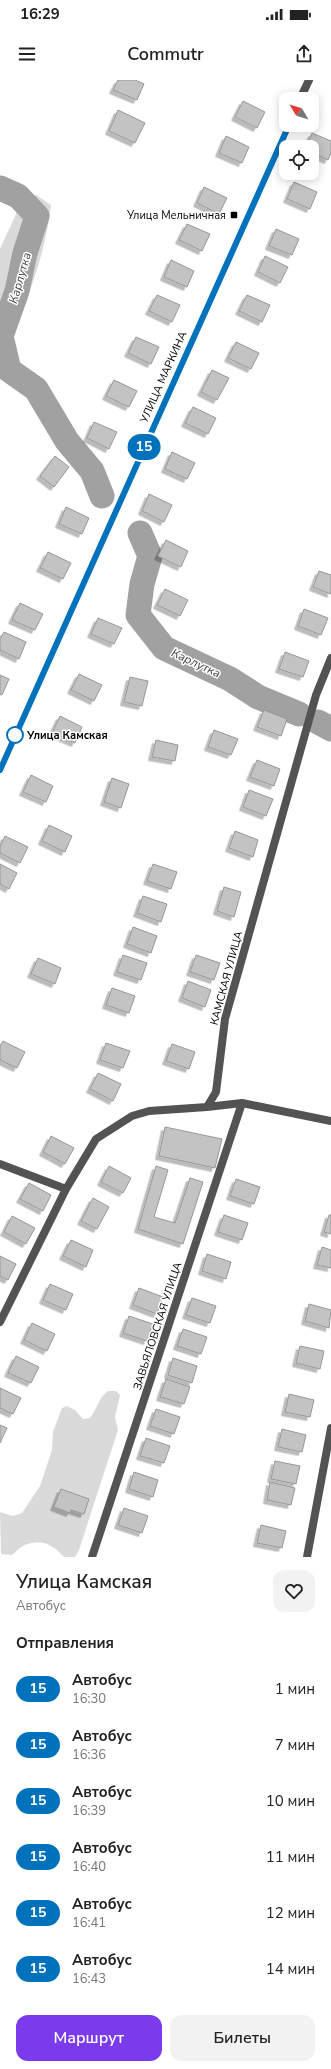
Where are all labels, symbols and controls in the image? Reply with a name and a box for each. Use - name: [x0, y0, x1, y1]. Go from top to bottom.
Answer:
- text: 16:29: [20, 4, 60, 24]
- text: Commutr: [127, 42, 204, 66]
- icon: menu: [16, 43, 38, 65]
- icon: share: [293, 43, 315, 65]
- north arrow: [279, 92, 319, 132]
- map controls: [279, 92, 319, 180]
- button: locate: [279, 140, 319, 180]
- place label: Улица Мельничная: [126, 208, 226, 223]
- marker: Улица Мельничная: [229, 210, 239, 220]
- water label: Карлутка: [5, 251, 35, 305]
- street label: УЛИЦА МАРКИНА: [136, 329, 190, 426]
- line badge: 15: [126, 434, 162, 460]
- text: 15: [136, 437, 152, 456]
- water label: Карлутка: [169, 645, 223, 681]
- marker: Улица Камская: [6, 726, 24, 744]
- place label: Улица Камская: [26, 728, 108, 743]
- street label: КАМСКАЯ УЛИЦА: [207, 929, 246, 1027]
- street label: ЗАВЬЯЛОВСКАЯ УЛИЦА: [130, 1260, 185, 1392]
- text: Улица Камская: [16, 1569, 152, 1595]
- button: heart: [273, 1570, 315, 1612]
- text: Автобус: [16, 1597, 66, 1615]
- text: Отправления: [16, 1633, 114, 1653]
- text: Автобус: [72, 1670, 132, 1690]
- text: 15: [30, 1679, 46, 1698]
- text: 1 мин: [275, 1679, 315, 1699]
- text: 16:30: [72, 1690, 106, 1708]
- text: Автобус: [72, 1726, 132, 1746]
- text: 15: [30, 1735, 46, 1754]
- text: 7 мин: [275, 1735, 315, 1755]
- text: 16:36: [72, 1746, 106, 1764]
- text: Автобус: [72, 1782, 132, 1802]
- text: 15: [30, 1791, 46, 1810]
- text: 10 мин: [266, 1791, 315, 1811]
- text: 16:39: [72, 1802, 106, 1820]
- text: Автобус: [72, 1838, 132, 1858]
- text: 15: [30, 1847, 46, 1866]
- text: 11 мин: [266, 1847, 315, 1867]
- text: 16:40: [72, 1858, 106, 1876]
- text: Автобус: [72, 1894, 132, 1914]
- text: 15: [30, 1903, 46, 1922]
- text: 12 мин: [266, 1903, 315, 1923]
- text: 16:41: [72, 1914, 106, 1932]
- text: Автобус: [72, 1950, 132, 1970]
- text: 15: [30, 1959, 46, 1978]
- text: 14 мин: [266, 1959, 315, 1979]
- text: 16:43: [72, 1970, 106, 1988]
- button: Маршрут: [16, 2015, 162, 2061]
- button: Билеты: [170, 2015, 315, 2061]

